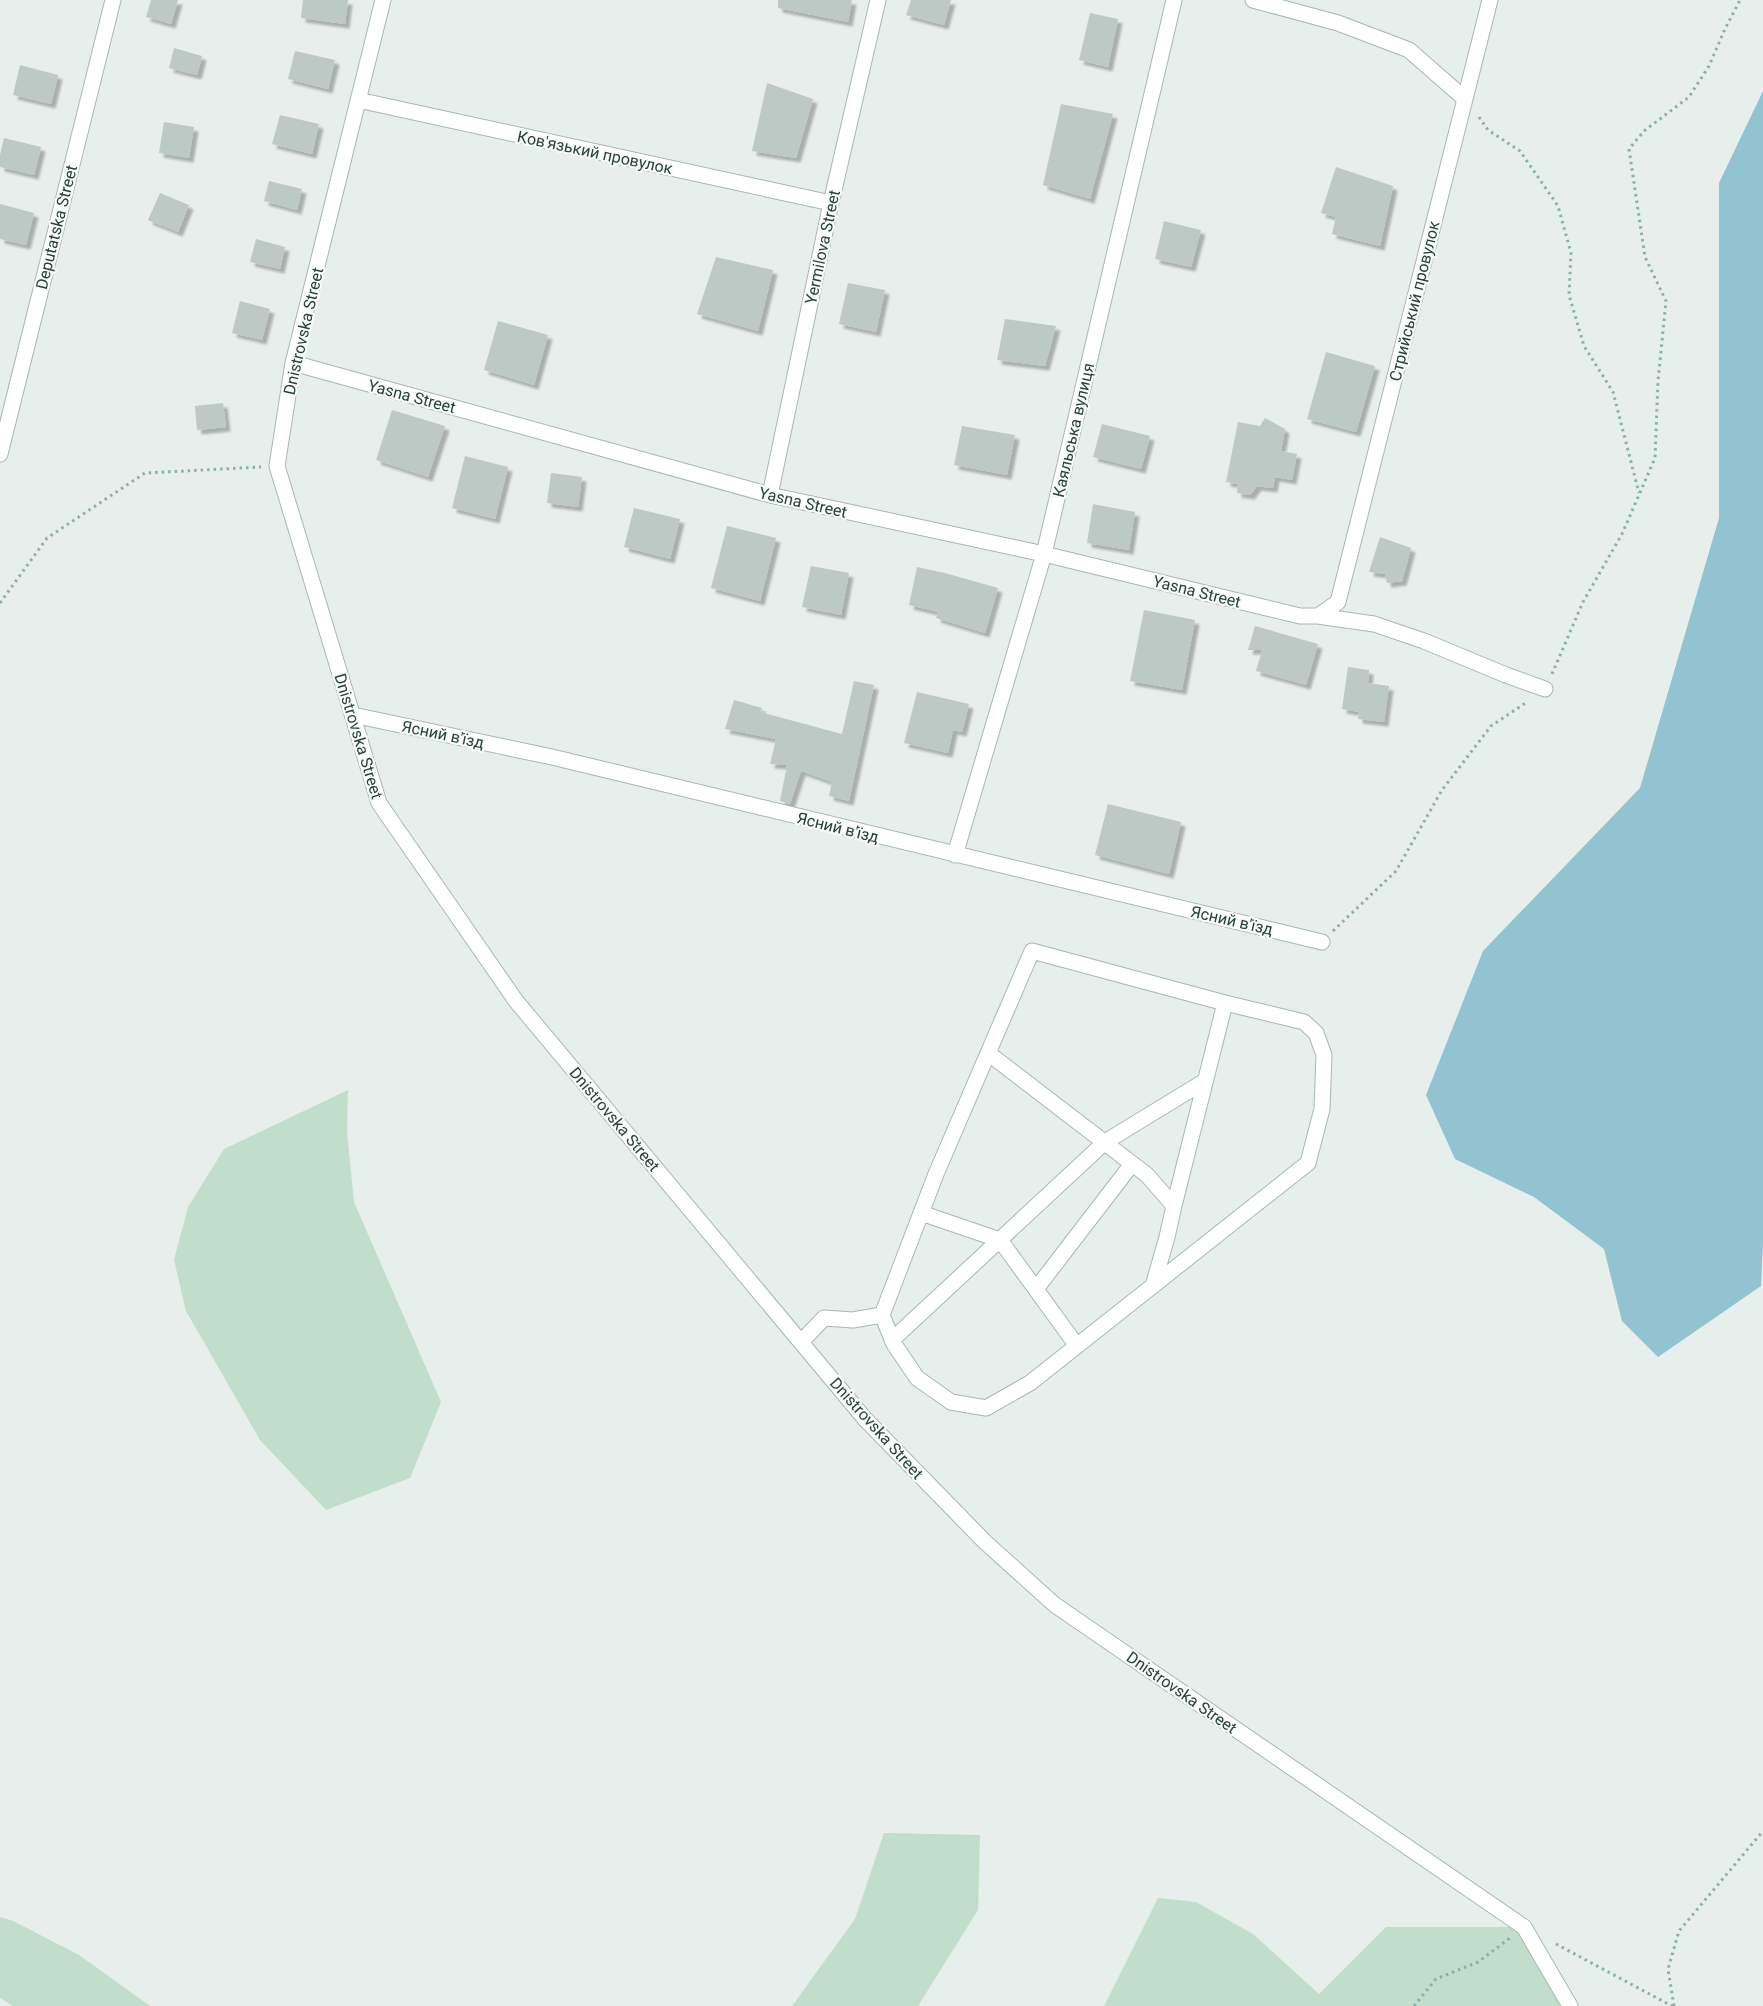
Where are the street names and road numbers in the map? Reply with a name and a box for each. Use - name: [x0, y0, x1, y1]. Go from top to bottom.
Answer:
- street label: Ков'язький провулок: [515, 127, 675, 178]
- street label: Deputatska Street: [32, 163, 81, 291]
- street label: Yermilova Street: [801, 188, 844, 306]
- street label: Стрийський провулок: [1385, 219, 1444, 383]
- street label: Dnistrovska Street: [280, 266, 327, 397]
- street label: Каяльська вулиця: [1049, 361, 1098, 499]
- street label: Yasna Street: [366, 376, 458, 417]
- street label: Yasna Street: [757, 483, 849, 522]
- street label: Yasna Street: [1151, 571, 1243, 612]
- street label: Dnistrovska Street: [330, 671, 387, 801]
- street label: Ясний в'їзд: [400, 716, 486, 753]
- street label: Ясний в'їзд: [795, 808, 881, 847]
- street label: Ясний в'їзд: [1189, 902, 1275, 939]
- street label: Dnistrovska Street: [566, 1063, 664, 1175]
- street label: Dnistrovska Street: [826, 1374, 927, 1483]
- street label: Dnistrovska Street: [1123, 1647, 1240, 1737]

